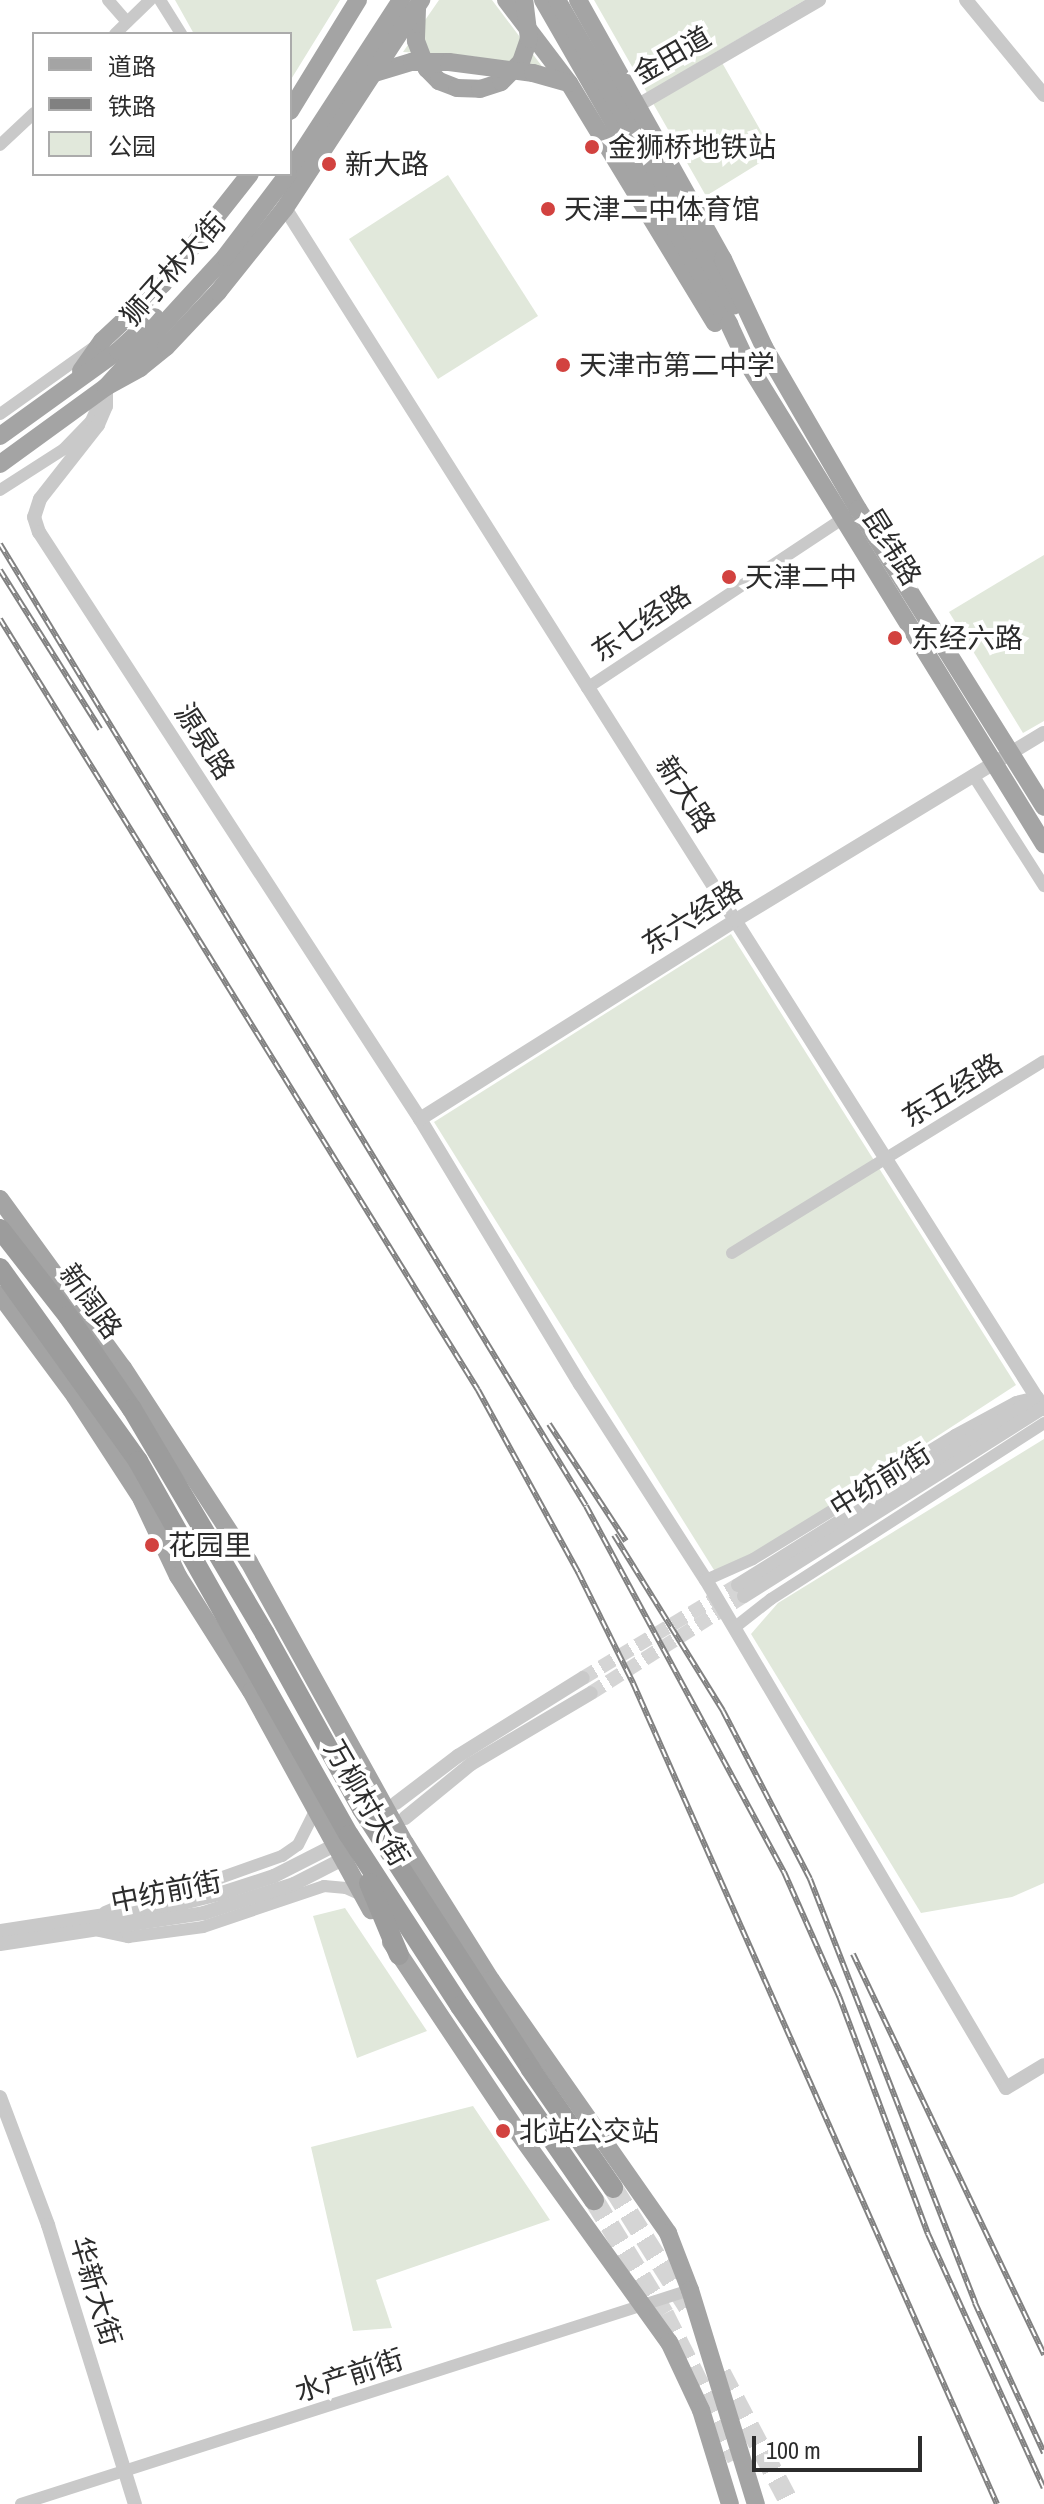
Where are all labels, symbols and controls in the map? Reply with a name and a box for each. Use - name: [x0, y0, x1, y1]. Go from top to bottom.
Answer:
- street label: 金田道: [627, 19, 717, 91]
- legend: [32, 32, 292, 176]
- text: 道路: [108, 50, 156, 82]
- text: 铁路: [108, 90, 156, 122]
- text: 公园: [108, 130, 156, 162]
- place label: 金狮桥地铁站: [608, 130, 776, 164]
- marker: 金狮桥地铁站: [583, 138, 601, 156]
- place label: 新大路: [345, 147, 429, 181]
- marker: 新大路: [320, 155, 338, 173]
- place label: 天津二中体育馆: [564, 192, 760, 226]
- marker: 天津二中体育馆: [539, 200, 557, 218]
- street label: 狮子林大街: [114, 206, 232, 332]
- place label: 天津市第二中学: [579, 348, 775, 382]
- marker: 天津市第二中学: [554, 356, 572, 374]
- street label: 昆纬路: [855, 502, 929, 592]
- place label: 天津二中: [745, 560, 857, 594]
- marker: 天津二中: [720, 568, 738, 586]
- street label: 东七经路: [585, 578, 697, 668]
- place label: 东经六路: [911, 621, 1023, 655]
- marker: 东经六路: [886, 629, 904, 647]
- street label: 源泉路: [168, 697, 242, 785]
- street label: 新大路: [649, 750, 723, 838]
- street label: 东六经路: [636, 873, 748, 961]
- street label: 东五经路: [896, 1046, 1008, 1134]
- street label: 新阔路: [53, 1257, 129, 1345]
- street label: 中纺前街: [824, 1436, 936, 1524]
- place label: 花园里: [168, 1528, 252, 1562]
- marker: 花园里: [143, 1536, 161, 1554]
- street label: 万柳村大街: [317, 1734, 417, 1872]
- street label: 中纺前街: [108, 1864, 224, 1918]
- place label: 北站公交站: [519, 2114, 659, 2148]
- marker: 北站公交站: [494, 2122, 512, 2140]
- street label: 华新大街: [64, 2233, 128, 2349]
- street label: 水产前街: [291, 2342, 407, 2408]
- scale bar: [756, 2420, 926, 2470]
- text: 100 m: [766, 2434, 821, 2466]

